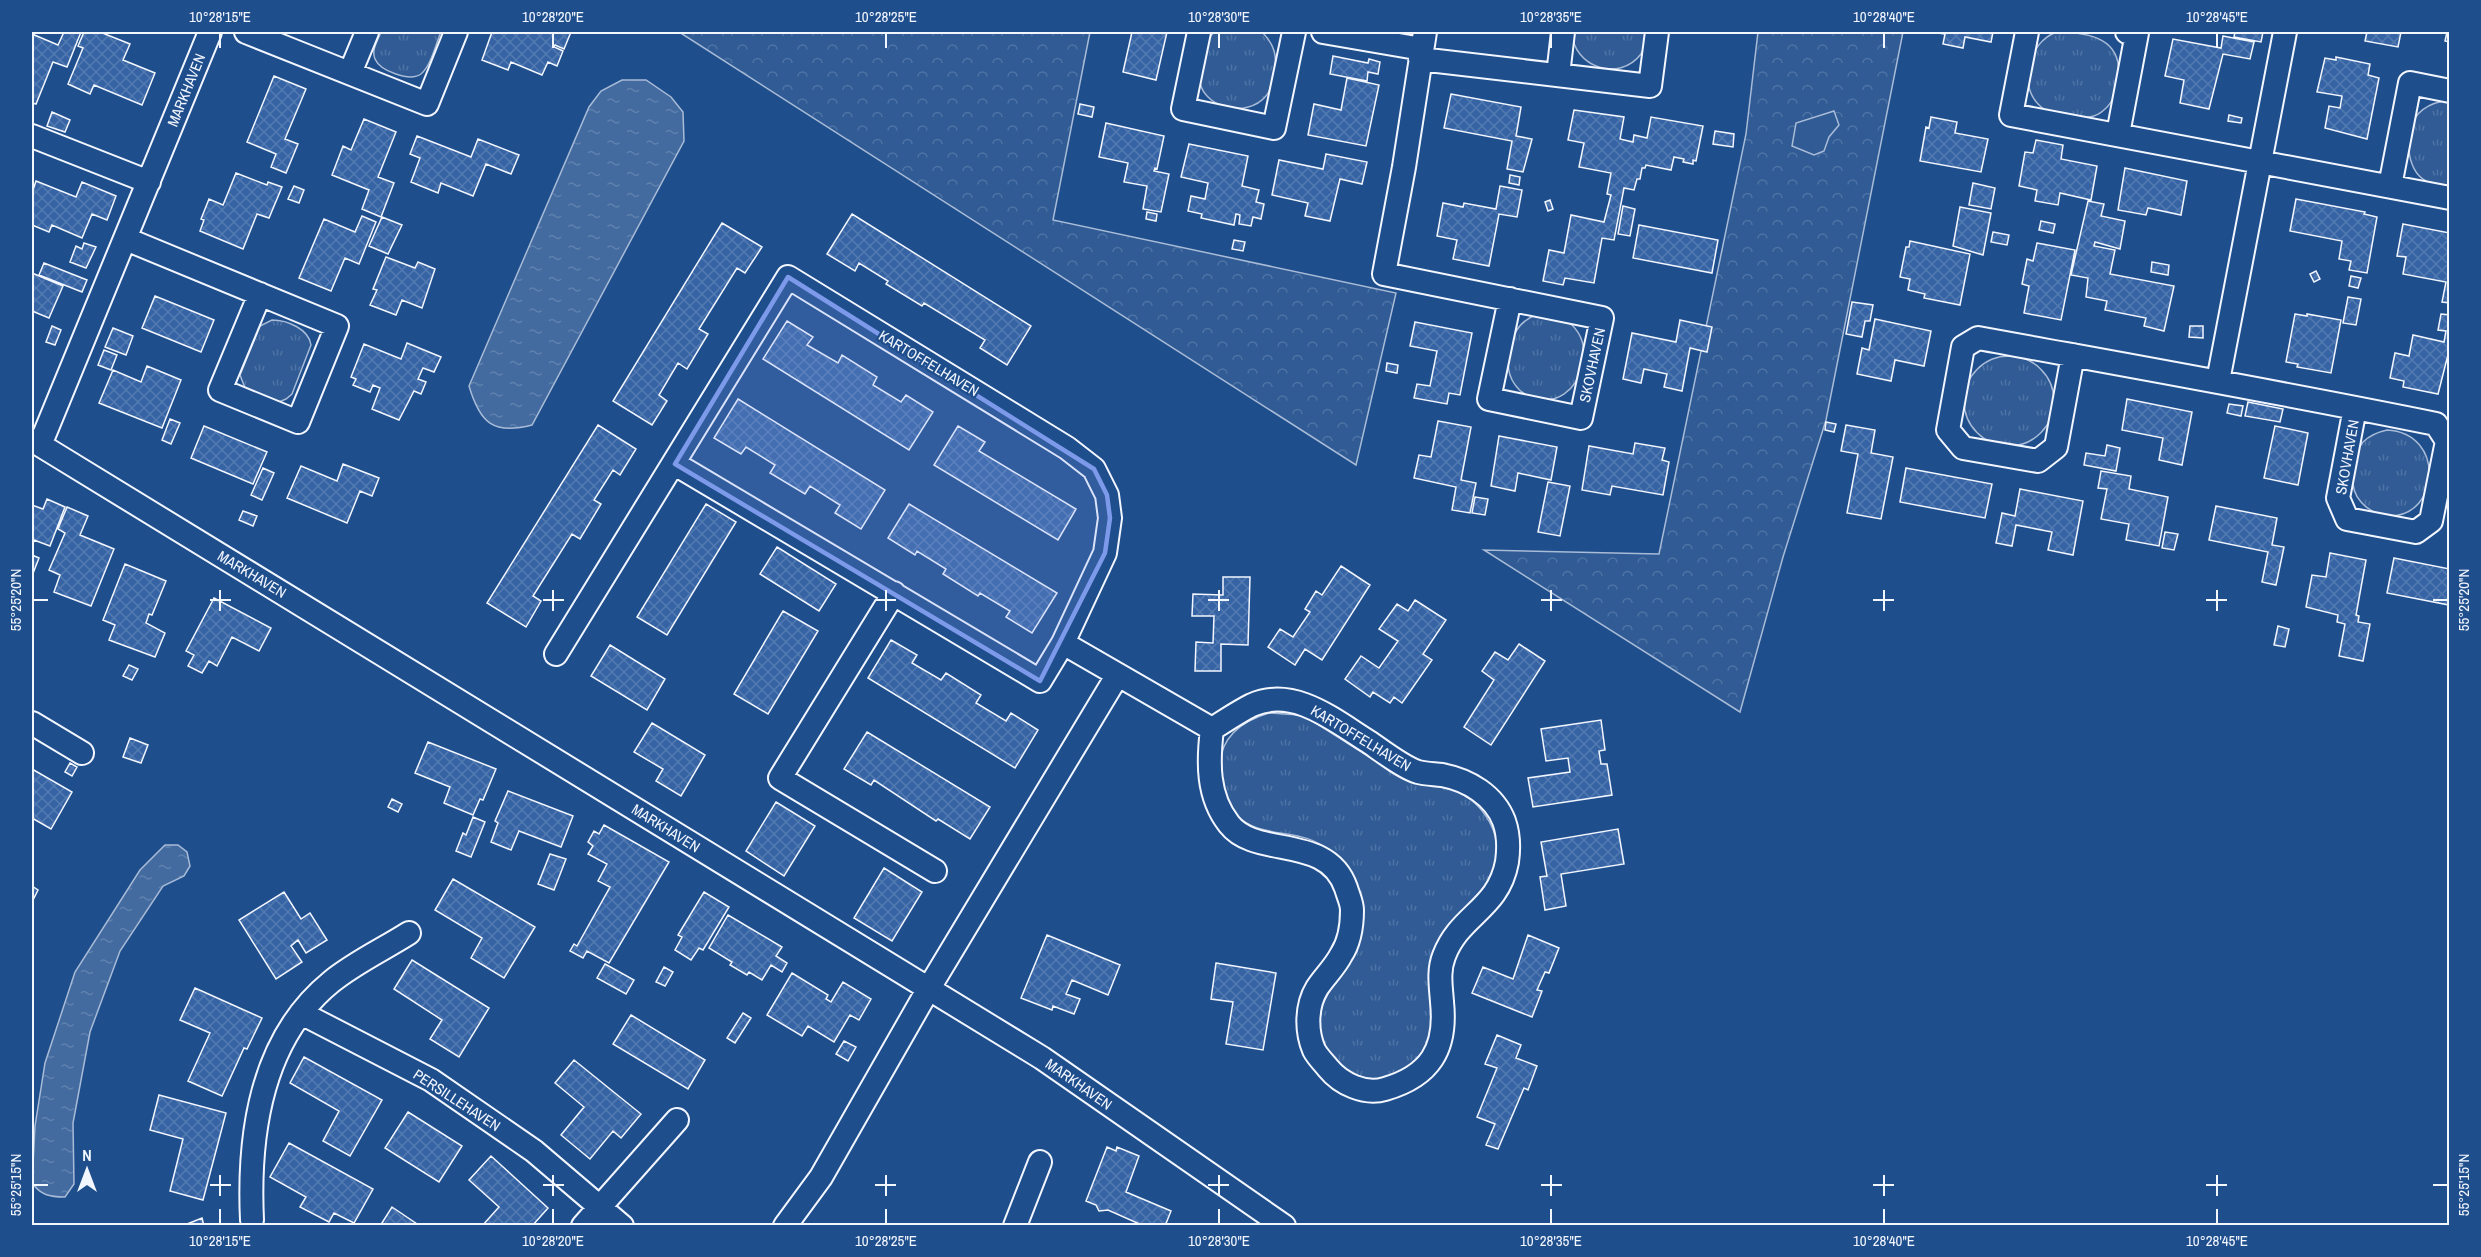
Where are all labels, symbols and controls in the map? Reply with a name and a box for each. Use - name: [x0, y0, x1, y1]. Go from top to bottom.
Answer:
- text: 10°28'15"E: [189, 6, 251, 27]
- text: 10°28'20"E: [522, 6, 584, 27]
- text: 10°28'25"E: [855, 6, 917, 27]
- text: 10°28'30"E: [1188, 6, 1250, 27]
- text: 10°28'35"E: [1520, 6, 1582, 27]
- text: 10°28'40"E: [1853, 6, 1915, 27]
- text: 10°28'45"E: [2186, 6, 2248, 27]
- street label: MARKHAVEN: [162, 50, 210, 130]
- street label: KARTOFFELHAVEN: [875, 325, 983, 401]
- street label: SKOVHAVEN: [1574, 326, 1610, 404]
- street label: SKOVHAVEN: [2330, 418, 2364, 496]
- street label: MARKHAVEN: [214, 545, 290, 603]
- text: 55°25'20"N: [5, 569, 26, 631]
- text: 55°25'20"N: [2453, 569, 2474, 631]
- street label: KARTOFFELHAVEN: [1307, 700, 1415, 776]
- street label: MARKHAVEN: [628, 799, 704, 857]
- street label: MARKHAVEN: [1041, 1053, 1117, 1115]
- street label: PERSILLEHAVEN: [409, 1064, 505, 1136]
- north arrow: [57, 1140, 117, 1200]
- text: N: [82, 1144, 92, 1166]
- text: 55°25'15"N: [5, 1154, 26, 1216]
- text: 55°25'15"N: [2453, 1154, 2474, 1216]
- text: 10°28'15"E: [189, 1230, 251, 1251]
- text: 10°28'20"E: [522, 1230, 584, 1251]
- text: 10°28'25"E: [855, 1230, 917, 1251]
- text: 10°28'30"E: [1188, 1230, 1250, 1251]
- text: 10°28'35"E: [1520, 1230, 1582, 1251]
- text: 10°28'40"E: [1853, 1230, 1915, 1251]
- text: 10°28'45"E: [2186, 1230, 2248, 1251]

